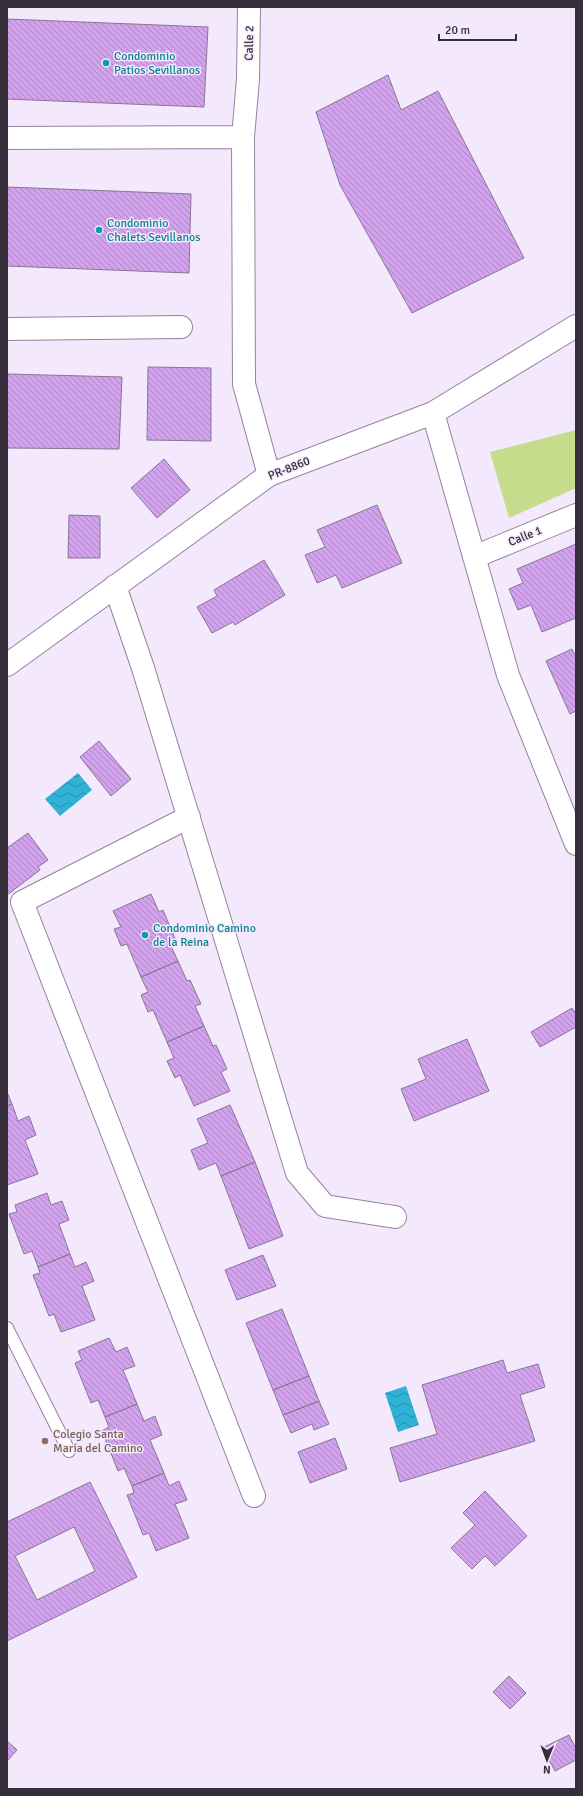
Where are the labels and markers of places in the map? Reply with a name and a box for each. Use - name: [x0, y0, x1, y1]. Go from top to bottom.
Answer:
- place label: Condominio Patios Sevillanos: [114, 49, 200, 78]
- marker: Condominio Patios Sevillanos: [101, 58, 111, 68]
- place label: Condominio Chalets Sevillanos: [107, 216, 201, 245]
- marker: Condominio Chalets Sevillanos: [94, 225, 104, 235]
- place label: Condominio Camino de la Reina: [153, 921, 256, 950]
- marker: Condominio Camino de la Reina: [140, 930, 150, 940]
- place label: Colegio Santa María del Camino: [53, 1427, 143, 1456]
- marker: Colegio Santa María del Camino: [40, 1436, 50, 1446]

